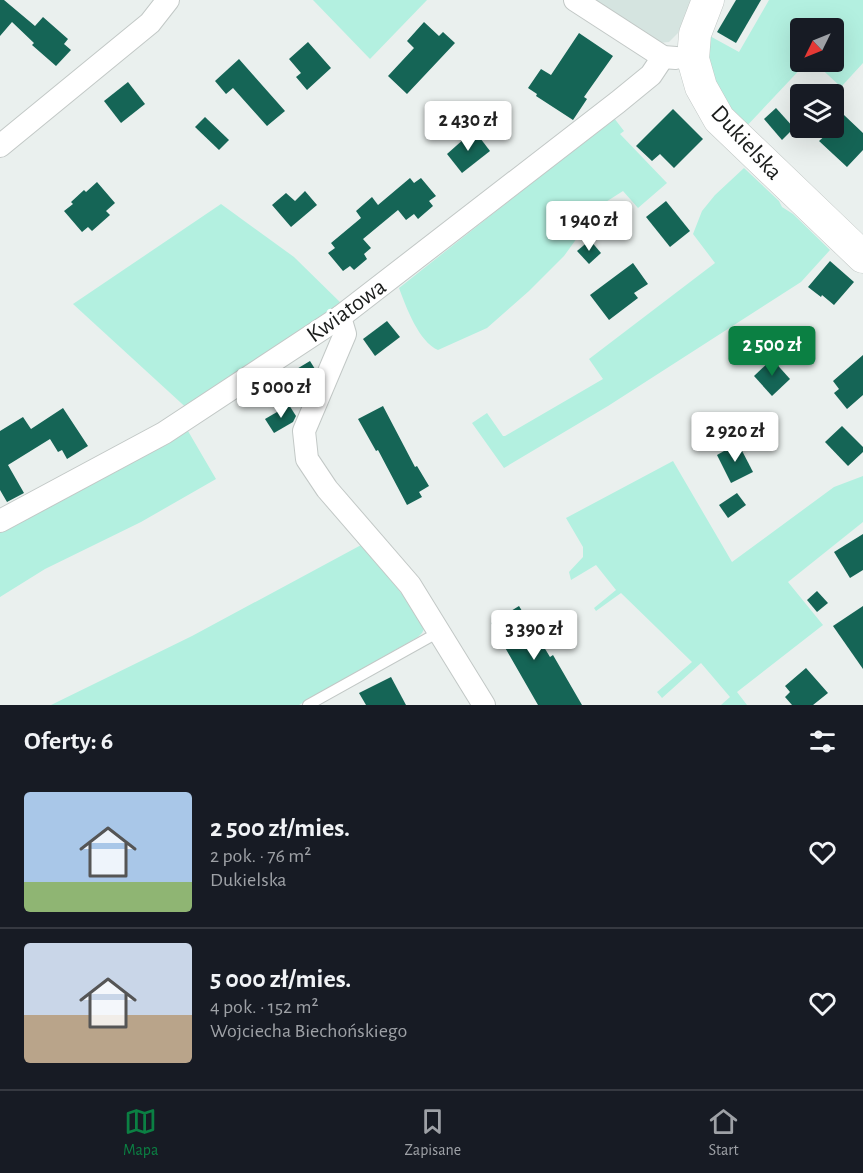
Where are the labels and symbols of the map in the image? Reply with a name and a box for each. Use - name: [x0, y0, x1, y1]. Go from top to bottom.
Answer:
- north arrow: [790, 18, 844, 72]
- pin: 2 430 zł: [406, 101, 530, 152]
- street label: Dukielska: [706, 101, 786, 184]
- pin: 1 940 zł: [527, 201, 651, 252]
- street label: Kwiatowa: [303, 274, 391, 347]
- pin: 2 500 zł: [710, 326, 834, 377]
- pin: 5 000 zł: [219, 368, 343, 419]
- pin: 2 920 zł: [673, 412, 797, 463]
- pin: 3 390 zł: [472, 610, 596, 661]

